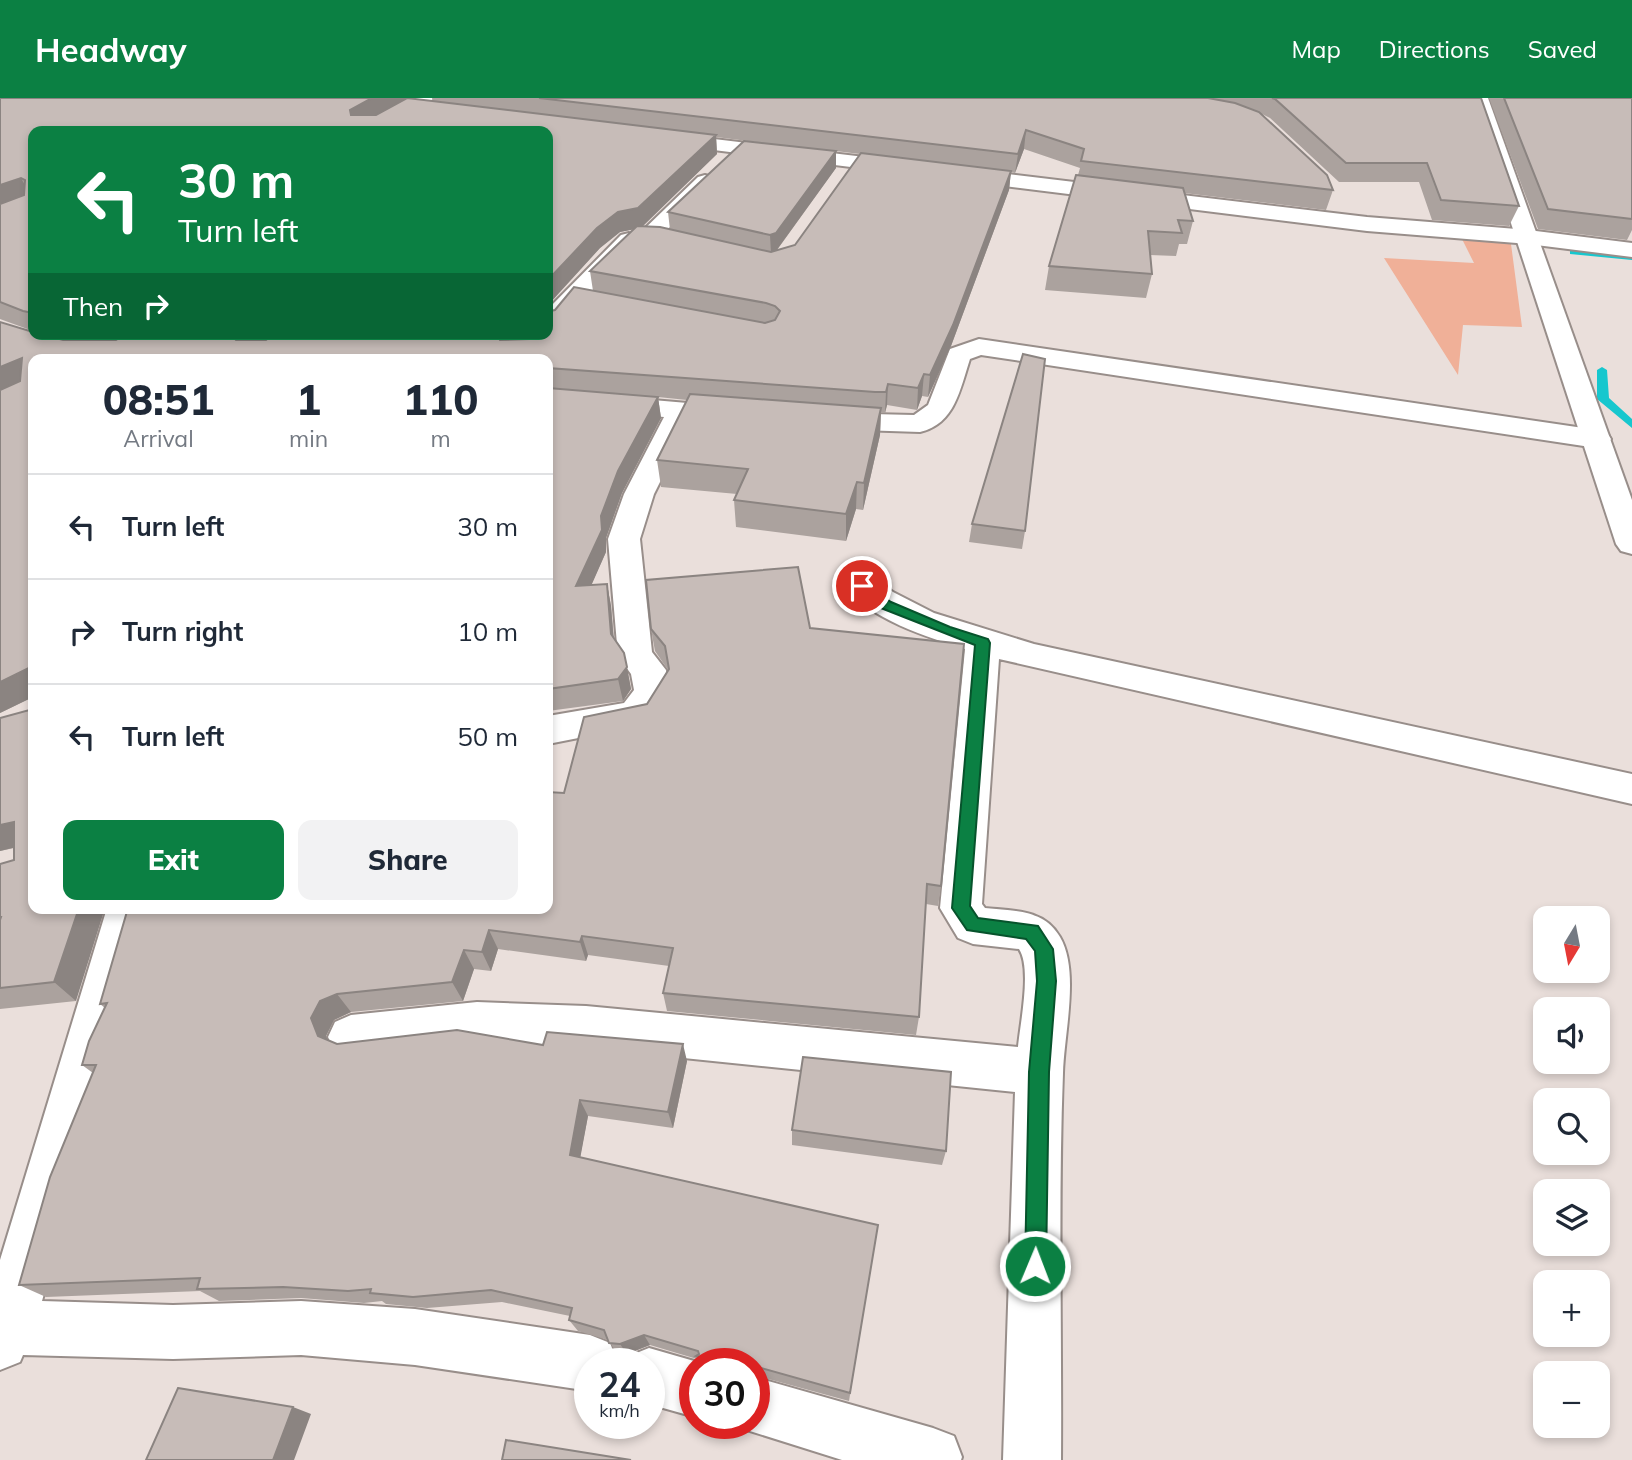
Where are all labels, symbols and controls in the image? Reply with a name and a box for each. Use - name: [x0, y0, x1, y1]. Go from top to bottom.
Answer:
- text: Headway: [35, 29, 187, 70]
- text: Map: [1291, 34, 1341, 64]
- text: Directions: [1379, 34, 1490, 64]
- text: Saved: [1528, 34, 1597, 64]
- text: 30 m: [178, 149, 294, 210]
- icon: left: [63, 154, 154, 245]
- text: Turn left: [178, 210, 298, 250]
- icon: right: [137, 287, 175, 325]
- text: Then: [63, 290, 123, 323]
- text: 08:51: [103, 373, 214, 426]
- text: 1: [296, 373, 321, 426]
- text: 110: [403, 373, 478, 426]
- text: Arrival: [123, 424, 194, 453]
- text: min: [289, 424, 328, 453]
- text: m: [430, 424, 451, 453]
- icon: left: [63, 508, 101, 546]
- text: Turn left: [122, 510, 224, 543]
- text: 30 m: [457, 510, 518, 543]
- pin: [832, 556, 892, 616]
- icon: arrive: [843, 567, 881, 605]
- icon: right: [63, 613, 101, 651]
- text: Turn right: [122, 615, 243, 648]
- text: 10 m: [457, 615, 518, 648]
- icon: left: [63, 718, 101, 756]
- text: Turn left: [122, 720, 224, 753]
- text: 50 m: [457, 720, 518, 753]
- button: Exit: [63, 820, 284, 900]
- button: Share: [298, 820, 518, 900]
- north arrow: [1533, 906, 1610, 984]
- map controls: [1533, 906, 1610, 1438]
- button: sound: [1533, 997, 1610, 1074]
- button: search: [1533, 1088, 1610, 1165]
- button: layers: [1533, 1179, 1610, 1256]
- position arrow: [998, 1229, 1072, 1303]
- button: +: [1533, 1270, 1610, 1347]
- speed limit sign: 30: [679, 1348, 770, 1439]
- button: −: [1533, 1361, 1610, 1438]
- text: 24: [598, 1362, 641, 1406]
- text: km/h: [599, 1399, 640, 1422]

